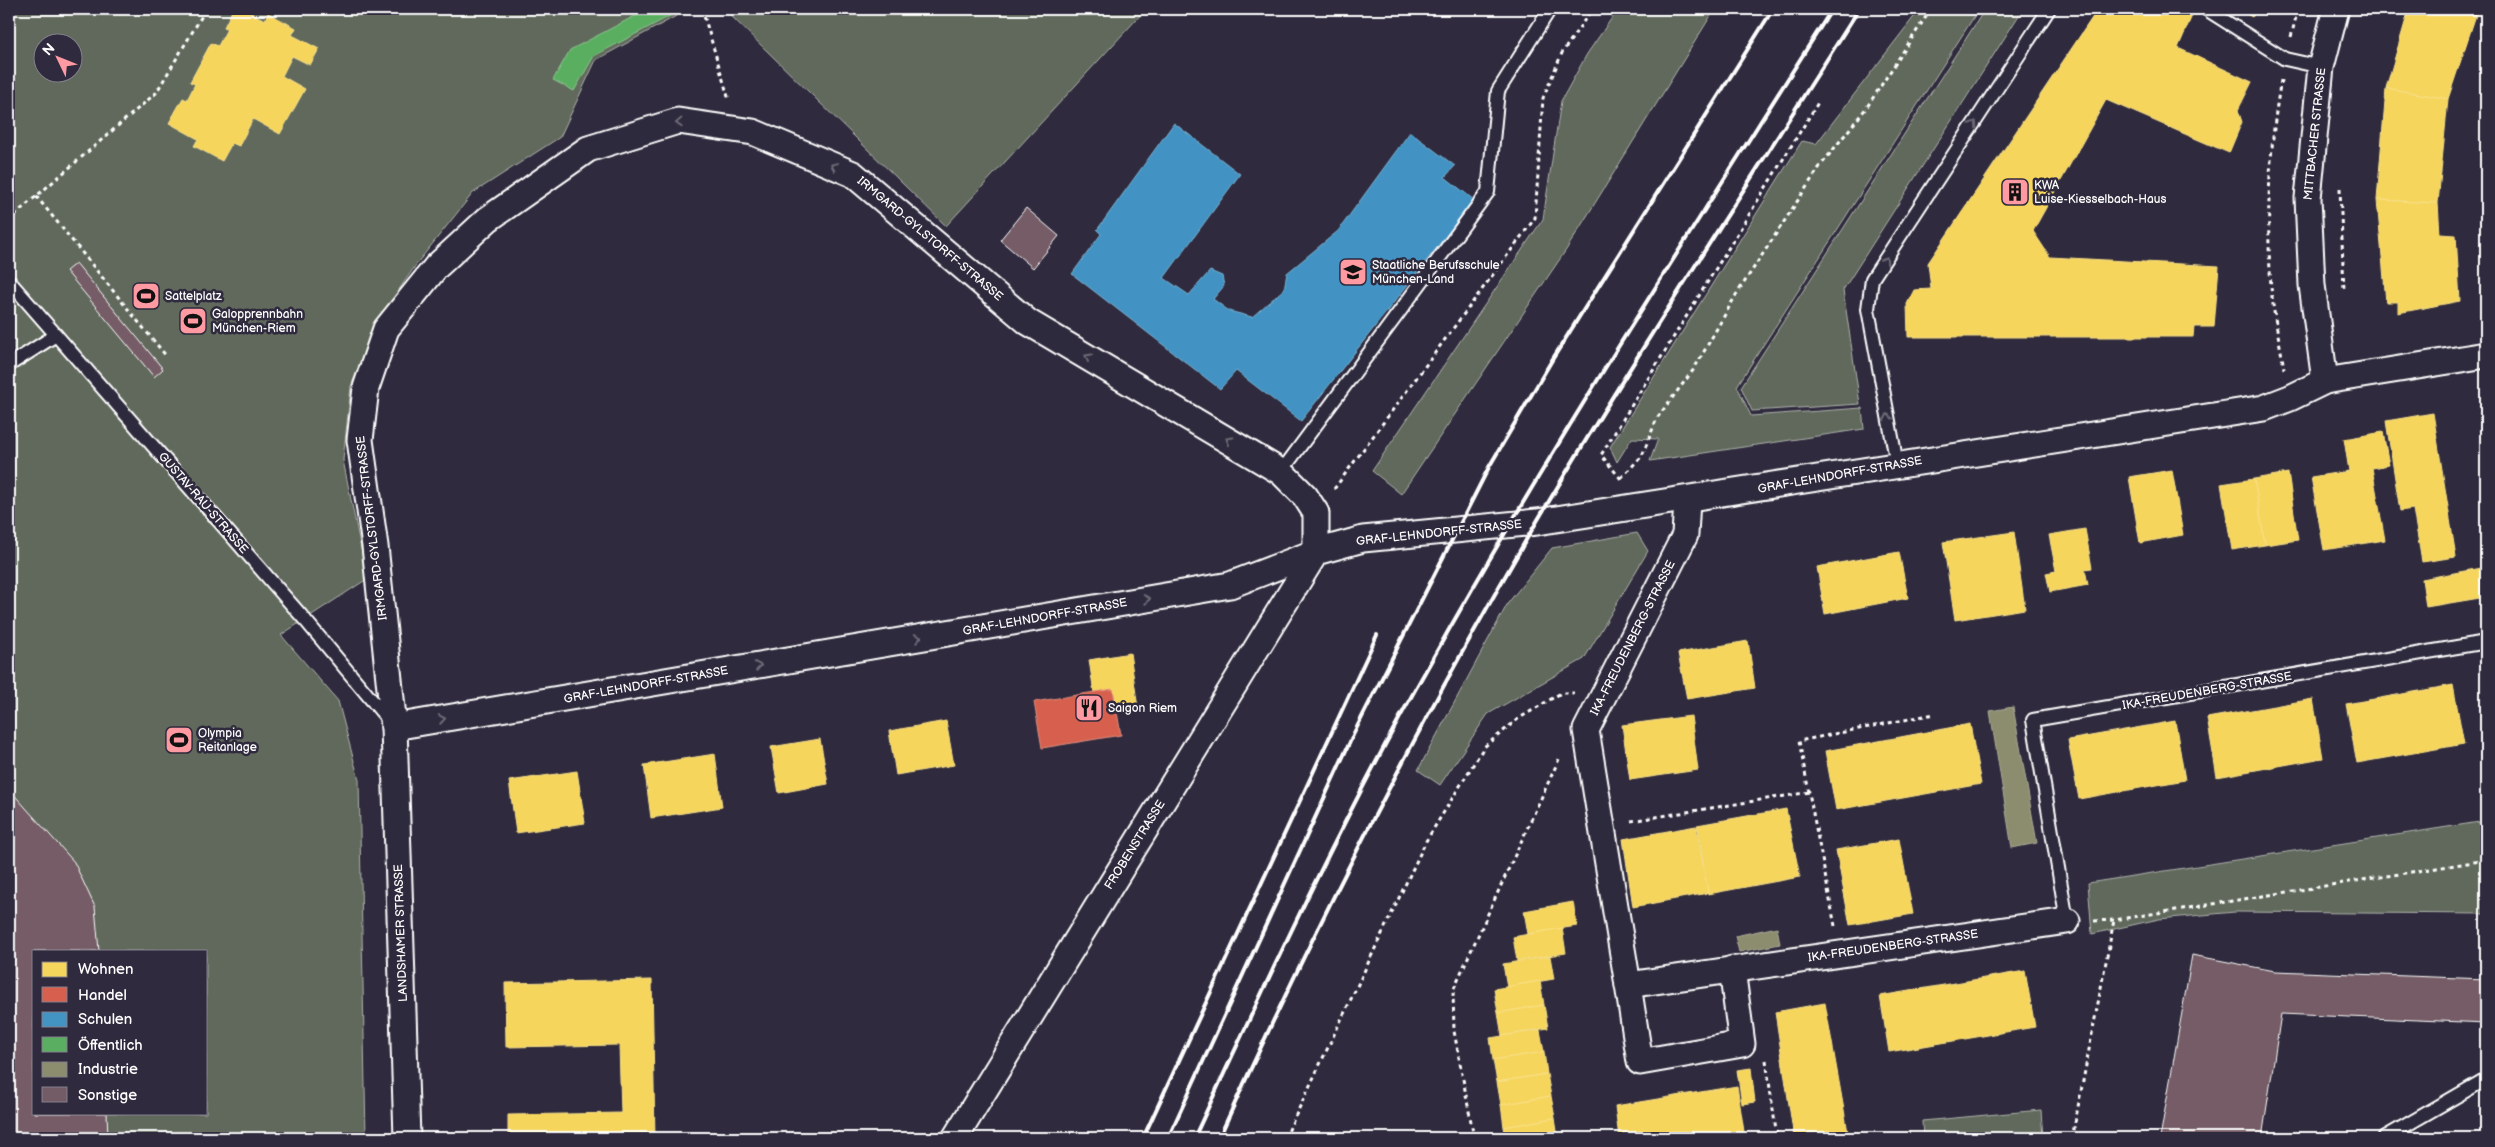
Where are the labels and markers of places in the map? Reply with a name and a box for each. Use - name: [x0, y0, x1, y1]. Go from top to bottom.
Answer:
- building icon: KWA Luise-Kiesselbach-Haus: [2000, 177, 2030, 207]
- place label: KWA Luise-Kiesselbach-Haus: [2034, 178, 2166, 207]
- school or university icon: Staatliche Berufsschule München-Land: [1338, 257, 1368, 287]
- place label: Staatliche Berufsschule München-Land: [1372, 258, 1500, 287]
- sports icon: Sattelplatz: [131, 281, 161, 311]
- place label: Sattelplatz: [165, 289, 222, 304]
- sports icon: Galopprennbahn München-Riem: [178, 306, 208, 336]
- place label: Galopprennbahn München-Riem: [212, 307, 303, 336]
- restaurant icon: Saigon Riem: [1074, 693, 1104, 723]
- place label: Saigon Riem: [1108, 701, 1177, 716]
- sports icon: Olympia Reitanlage: [164, 725, 194, 755]
- place label: Olympia Reitanlage: [198, 726, 257, 755]

